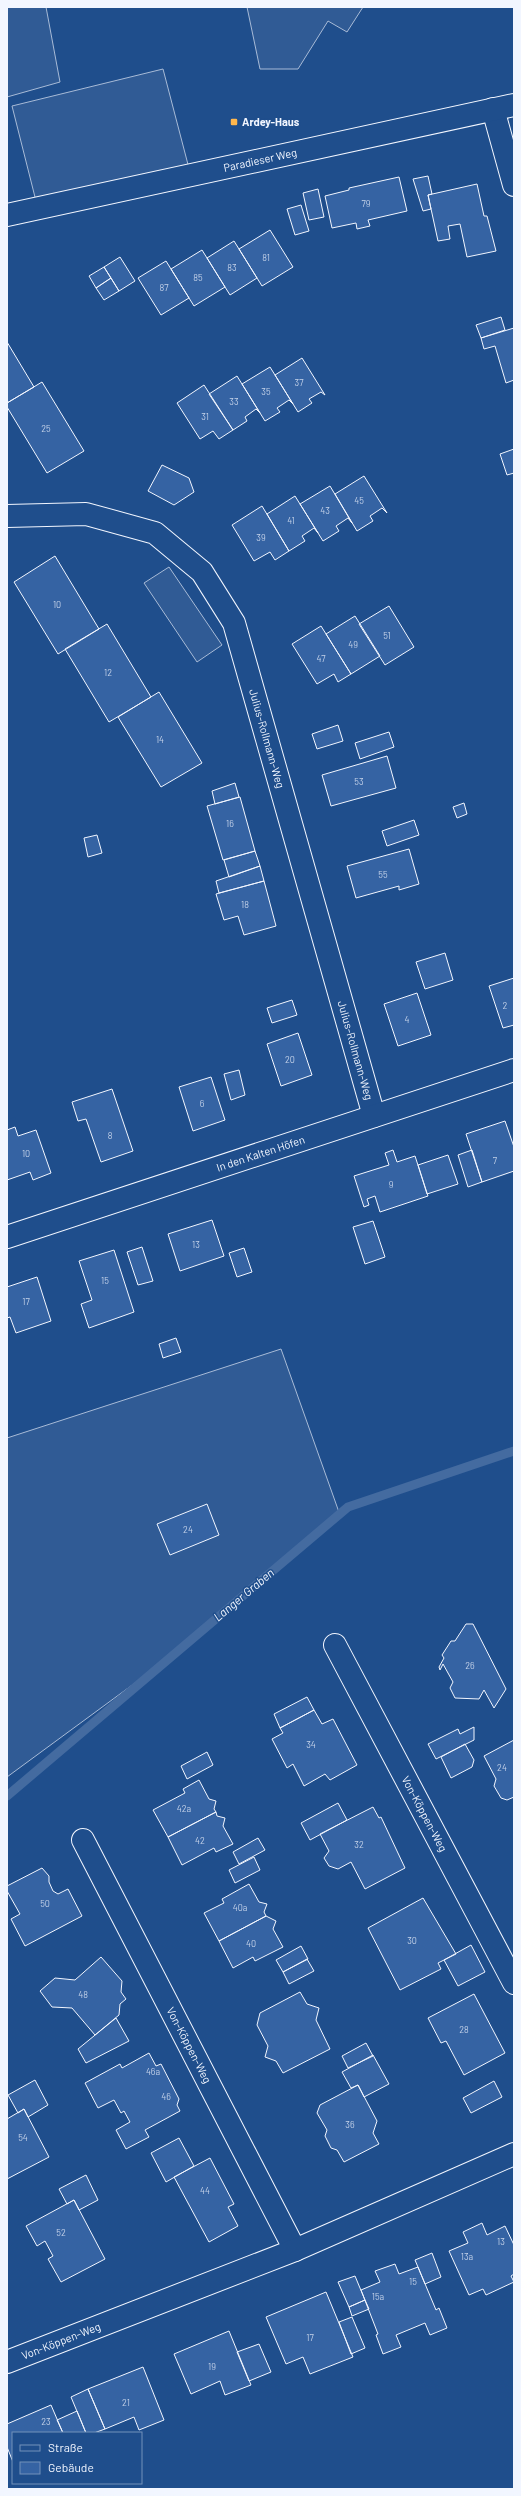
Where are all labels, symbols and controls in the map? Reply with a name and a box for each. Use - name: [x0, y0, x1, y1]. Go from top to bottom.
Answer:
- place label: Ardey-Haus: [242, 115, 300, 128]
- marker: Ardey-Haus: [229, 117, 239, 127]
- street label: Paradieser Weg: [222, 145, 298, 174]
- house number: 79: [362, 198, 371, 209]
- house number: 81: [262, 252, 270, 263]
- house number: 83: [227, 262, 237, 273]
- house number: 85: [193, 272, 203, 283]
- house number: 87: [160, 282, 169, 293]
- house number: 37: [295, 377, 304, 388]
- house number: 35: [261, 386, 271, 397]
- house number: 33: [229, 396, 239, 407]
- house number: 31: [201, 411, 209, 422]
- house number: 25: [41, 423, 51, 434]
- house number: 45: [354, 495, 364, 506]
- house number: 43: [320, 505, 330, 516]
- house number: 41: [287, 515, 295, 526]
- house number: 39: [256, 532, 266, 543]
- house number: 10: [53, 599, 61, 610]
- house number: 51: [383, 630, 391, 641]
- house number: 49: [348, 639, 358, 650]
- house number: 47: [317, 653, 326, 664]
- house number: 12: [104, 667, 112, 678]
- street label: Julius-Rollmann-Weg: [247, 687, 288, 790]
- house number: 14: [156, 734, 164, 745]
- house number: 53: [354, 776, 364, 787]
- house number: 16: [226, 818, 234, 829]
- house number: 55: [378, 869, 388, 880]
- house number: 18: [241, 899, 249, 910]
- street label: Julius-Rollmann-Weg: [336, 999, 376, 1101]
- house number: 2: [503, 1000, 508, 1011]
- house number: 4: [405, 1014, 410, 1025]
- house number: 20: [285, 1054, 295, 1065]
- house number: 6: [200, 1098, 205, 1109]
- house number: 8: [108, 1130, 113, 1141]
- street label: In den Kalten Höfen: [215, 1132, 306, 1174]
- house number: 10: [22, 1148, 30, 1159]
- house number: 7: [493, 1155, 498, 1166]
- house number: 9: [389, 1179, 394, 1190]
- house number: 13: [192, 1239, 200, 1250]
- house number: 15: [101, 1275, 109, 1286]
- house number: 17: [22, 1296, 30, 1307]
- house number: 24: [183, 1524, 193, 1535]
- water label: Langer Graben: [210, 1565, 276, 1624]
- house number: 26: [465, 1660, 475, 1671]
- house number: 34: [306, 1739, 316, 1750]
- house number: 24: [497, 1762, 507, 1773]
- street label: Von-Köppen-Weg: [400, 1774, 450, 1854]
- house number: 42a: [177, 1803, 191, 1814]
- house number: 42: [195, 1835, 205, 1846]
- house number: 32: [354, 1839, 364, 1850]
- house number: 50: [40, 1898, 50, 1909]
- house number: 40a: [233, 1902, 247, 1913]
- house number: 30: [407, 1935, 417, 1946]
- house number: 40: [246, 1938, 256, 1949]
- house number: 48: [78, 1989, 88, 2000]
- street label: Von-Köppen-Weg: [165, 2005, 215, 2085]
- house number: 28: [459, 2024, 469, 2035]
- house number: 46a: [146, 2066, 160, 2077]
- house number: 46: [161, 2091, 171, 2102]
- house number: 36: [345, 2119, 355, 2130]
- house number: 54: [18, 2132, 28, 2143]
- house number: 44: [200, 2185, 210, 2196]
- house number: 52: [56, 2227, 66, 2238]
- house number: 13: [497, 2236, 505, 2247]
- house number: 13a: [461, 2251, 473, 2262]
- house number: 15: [409, 2276, 417, 2287]
- house number: 15a: [372, 2291, 384, 2302]
- street label: Von-Köppen-Weg: [20, 2319, 102, 2362]
- house number: 17: [306, 2332, 314, 2343]
- house number: 19: [208, 2361, 216, 2372]
- house number: 21: [122, 2397, 130, 2408]
- house number: 23: [41, 2416, 51, 2427]
- legend: [12, 2432, 142, 2484]
- text: Straße: [48, 2440, 83, 2454]
- text: Gebäude: [48, 2460, 94, 2474]

